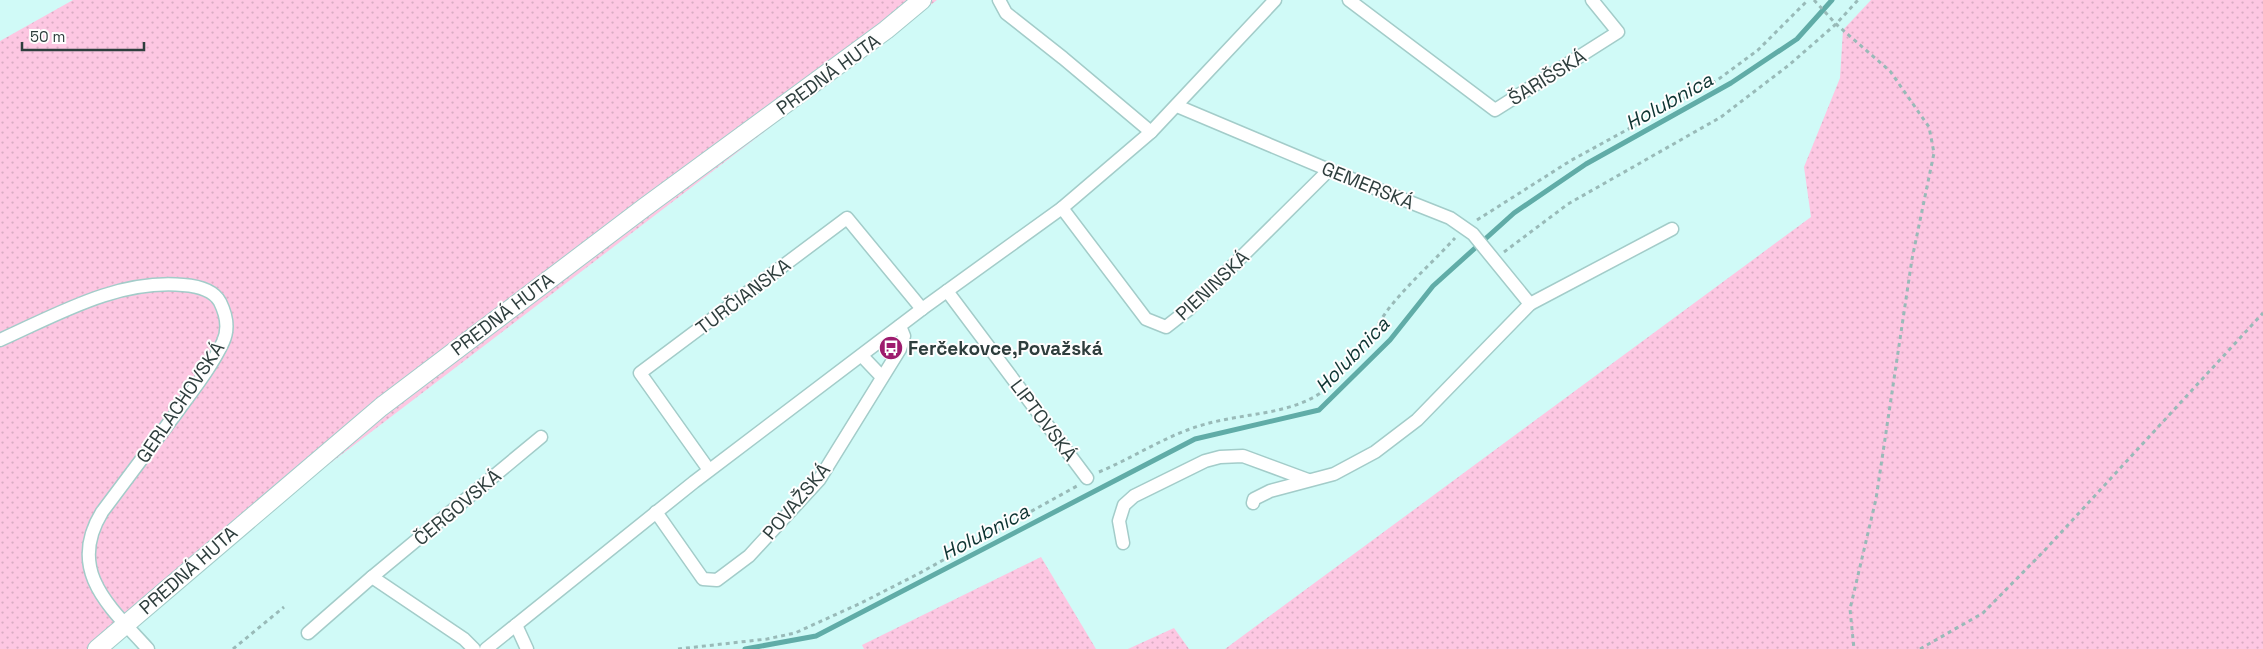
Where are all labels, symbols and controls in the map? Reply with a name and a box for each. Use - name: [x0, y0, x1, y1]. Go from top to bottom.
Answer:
- scale bar: [22, 20, 145, 52]
- text: 50 m: [30, 27, 65, 46]
- street label: PREDNÁ HUTA: [771, 28, 885, 121]
- street label: ŠARIŠSKÁ: [1504, 44, 1591, 111]
- water label: Holubnica: [1621, 66, 1718, 136]
- street label: GEMERSKÁ: [1318, 156, 1418, 215]
- street label: PIENINSKÁ: [1170, 245, 1254, 326]
- street label: TURČIANSKA: [691, 253, 796, 340]
- street label: PREDNÁ HUTA: [446, 267, 559, 361]
- water label: Holubnica: [1309, 311, 1395, 399]
- bus stop icon: Ferčekovce,Považská: [878, 335, 904, 361]
- place label: Ferčekovce,Považská: [908, 336, 1103, 361]
- street label: GERLACHOVSKÁ: [131, 337, 230, 468]
- street label: LIPTOVSKÁ: [1005, 374, 1083, 466]
- street label: POVAŽSKÁ: [757, 458, 836, 545]
- street label: ČERGOVSKÁ: [408, 464, 506, 551]
- water label: Holubnica: [936, 498, 1034, 566]
- street label: PREDNÁ HUTA: [134, 521, 243, 620]

